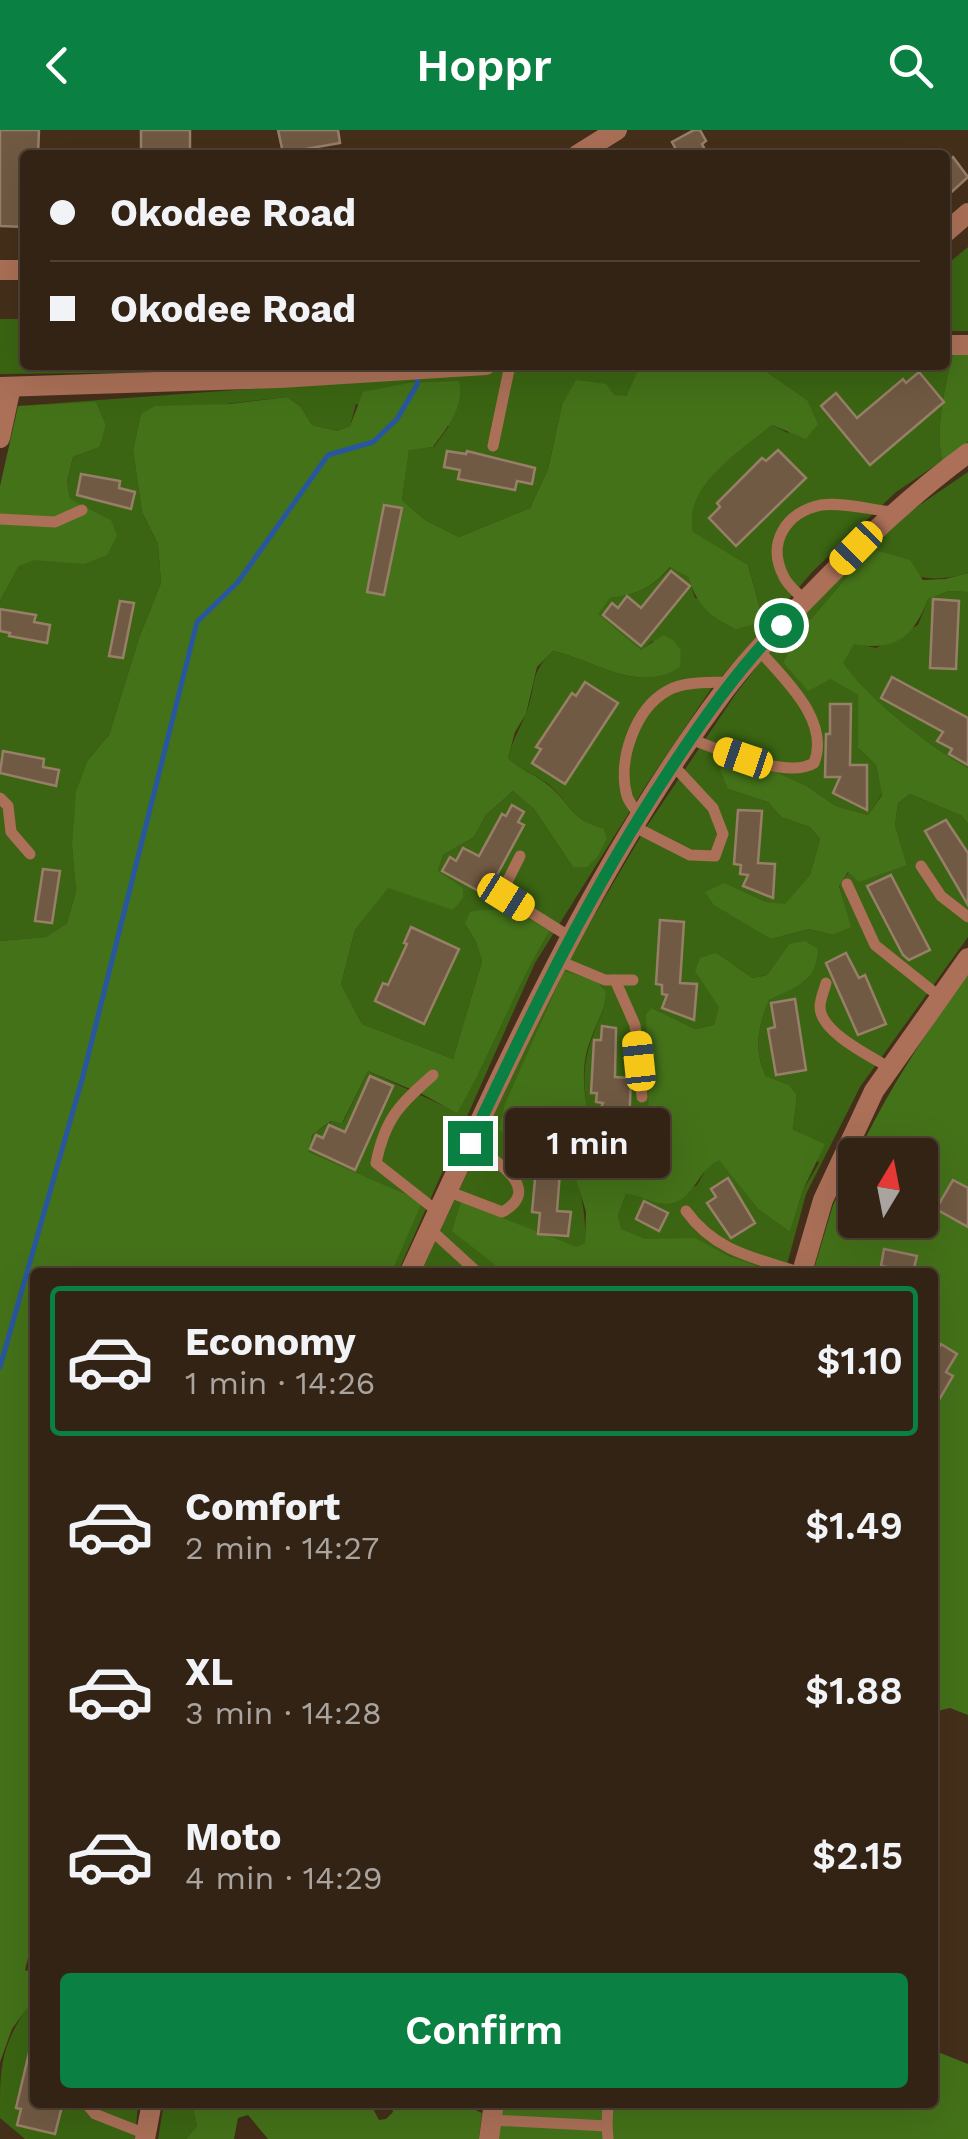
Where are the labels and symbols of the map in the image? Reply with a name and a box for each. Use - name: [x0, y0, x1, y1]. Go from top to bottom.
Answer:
- car: [824, 516, 888, 580]
- route start: [759, 603, 804, 648]
- car: [710, 734, 776, 782]
- car: [473, 868, 539, 926]
- car: [621, 1030, 657, 1092]
- callout: 1 min: [505, 1108, 670, 1178]
- route end: [448, 1121, 493, 1166]
- north arrow: [838, 1138, 938, 1238]

